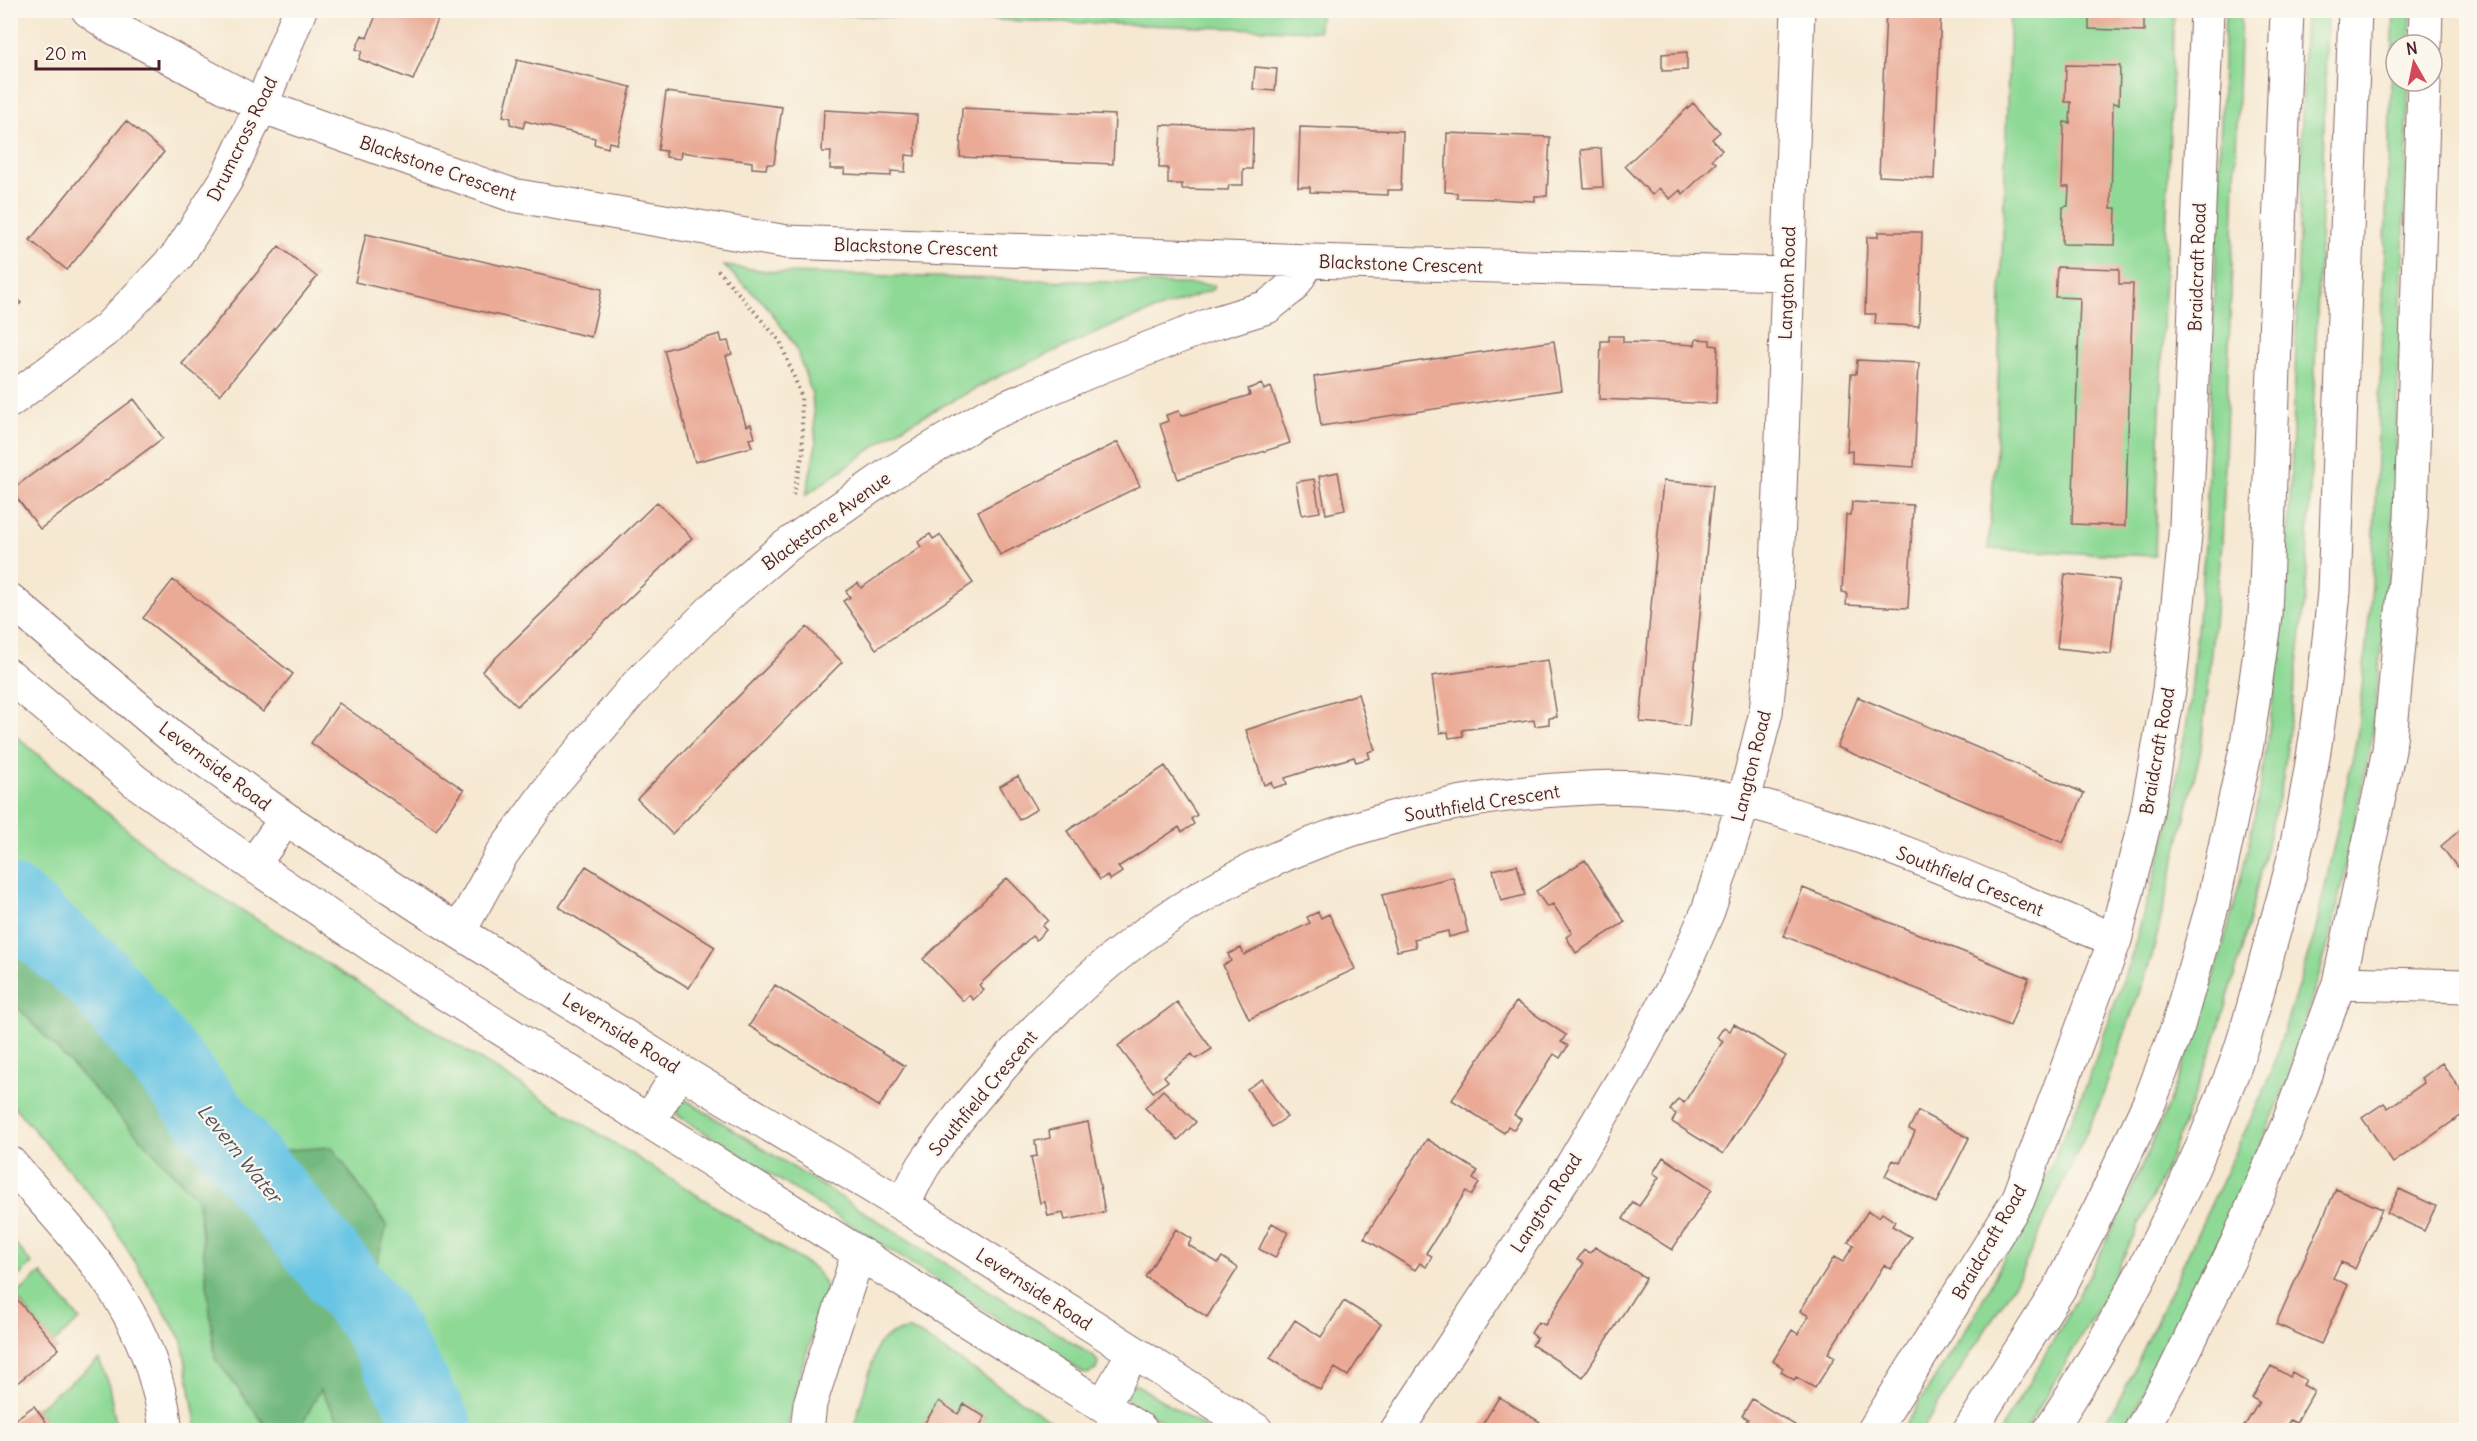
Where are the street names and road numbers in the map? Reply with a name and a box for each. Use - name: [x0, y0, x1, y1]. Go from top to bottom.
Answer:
- street label: Drumcross Road: [202, 73, 282, 205]
- street label: Blackstone Crescent: [357, 130, 519, 206]
- street label: Braidcraft Road: [2183, 202, 2211, 332]
- street label: Langton Road: [1774, 225, 1800, 340]
- street label: Blackstone Crescent: [833, 233, 999, 261]
- street label: Blackstone Crescent: [1318, 250, 1484, 278]
- street label: Blackstone Avenue: [757, 467, 895, 575]
- street label: Braidcraft Road: [2134, 685, 2180, 816]
- street label: Langton Road: [1726, 708, 1776, 824]
- street label: Levernside Road: [155, 716, 276, 816]
- street label: Southfield Crescent: [1403, 779, 1561, 827]
- street label: Southfield Crescent: [1893, 841, 2047, 921]
- street label: Levernside Road: [558, 988, 684, 1078]
- street label: Southfield Crescent: [924, 1026, 1042, 1160]
- street label: Langton Road: [1505, 1149, 1587, 1257]
- street label: Braidcraft Road: [1947, 1180, 2031, 1304]
- street label: Levernside Road: [972, 1243, 1097, 1335]

